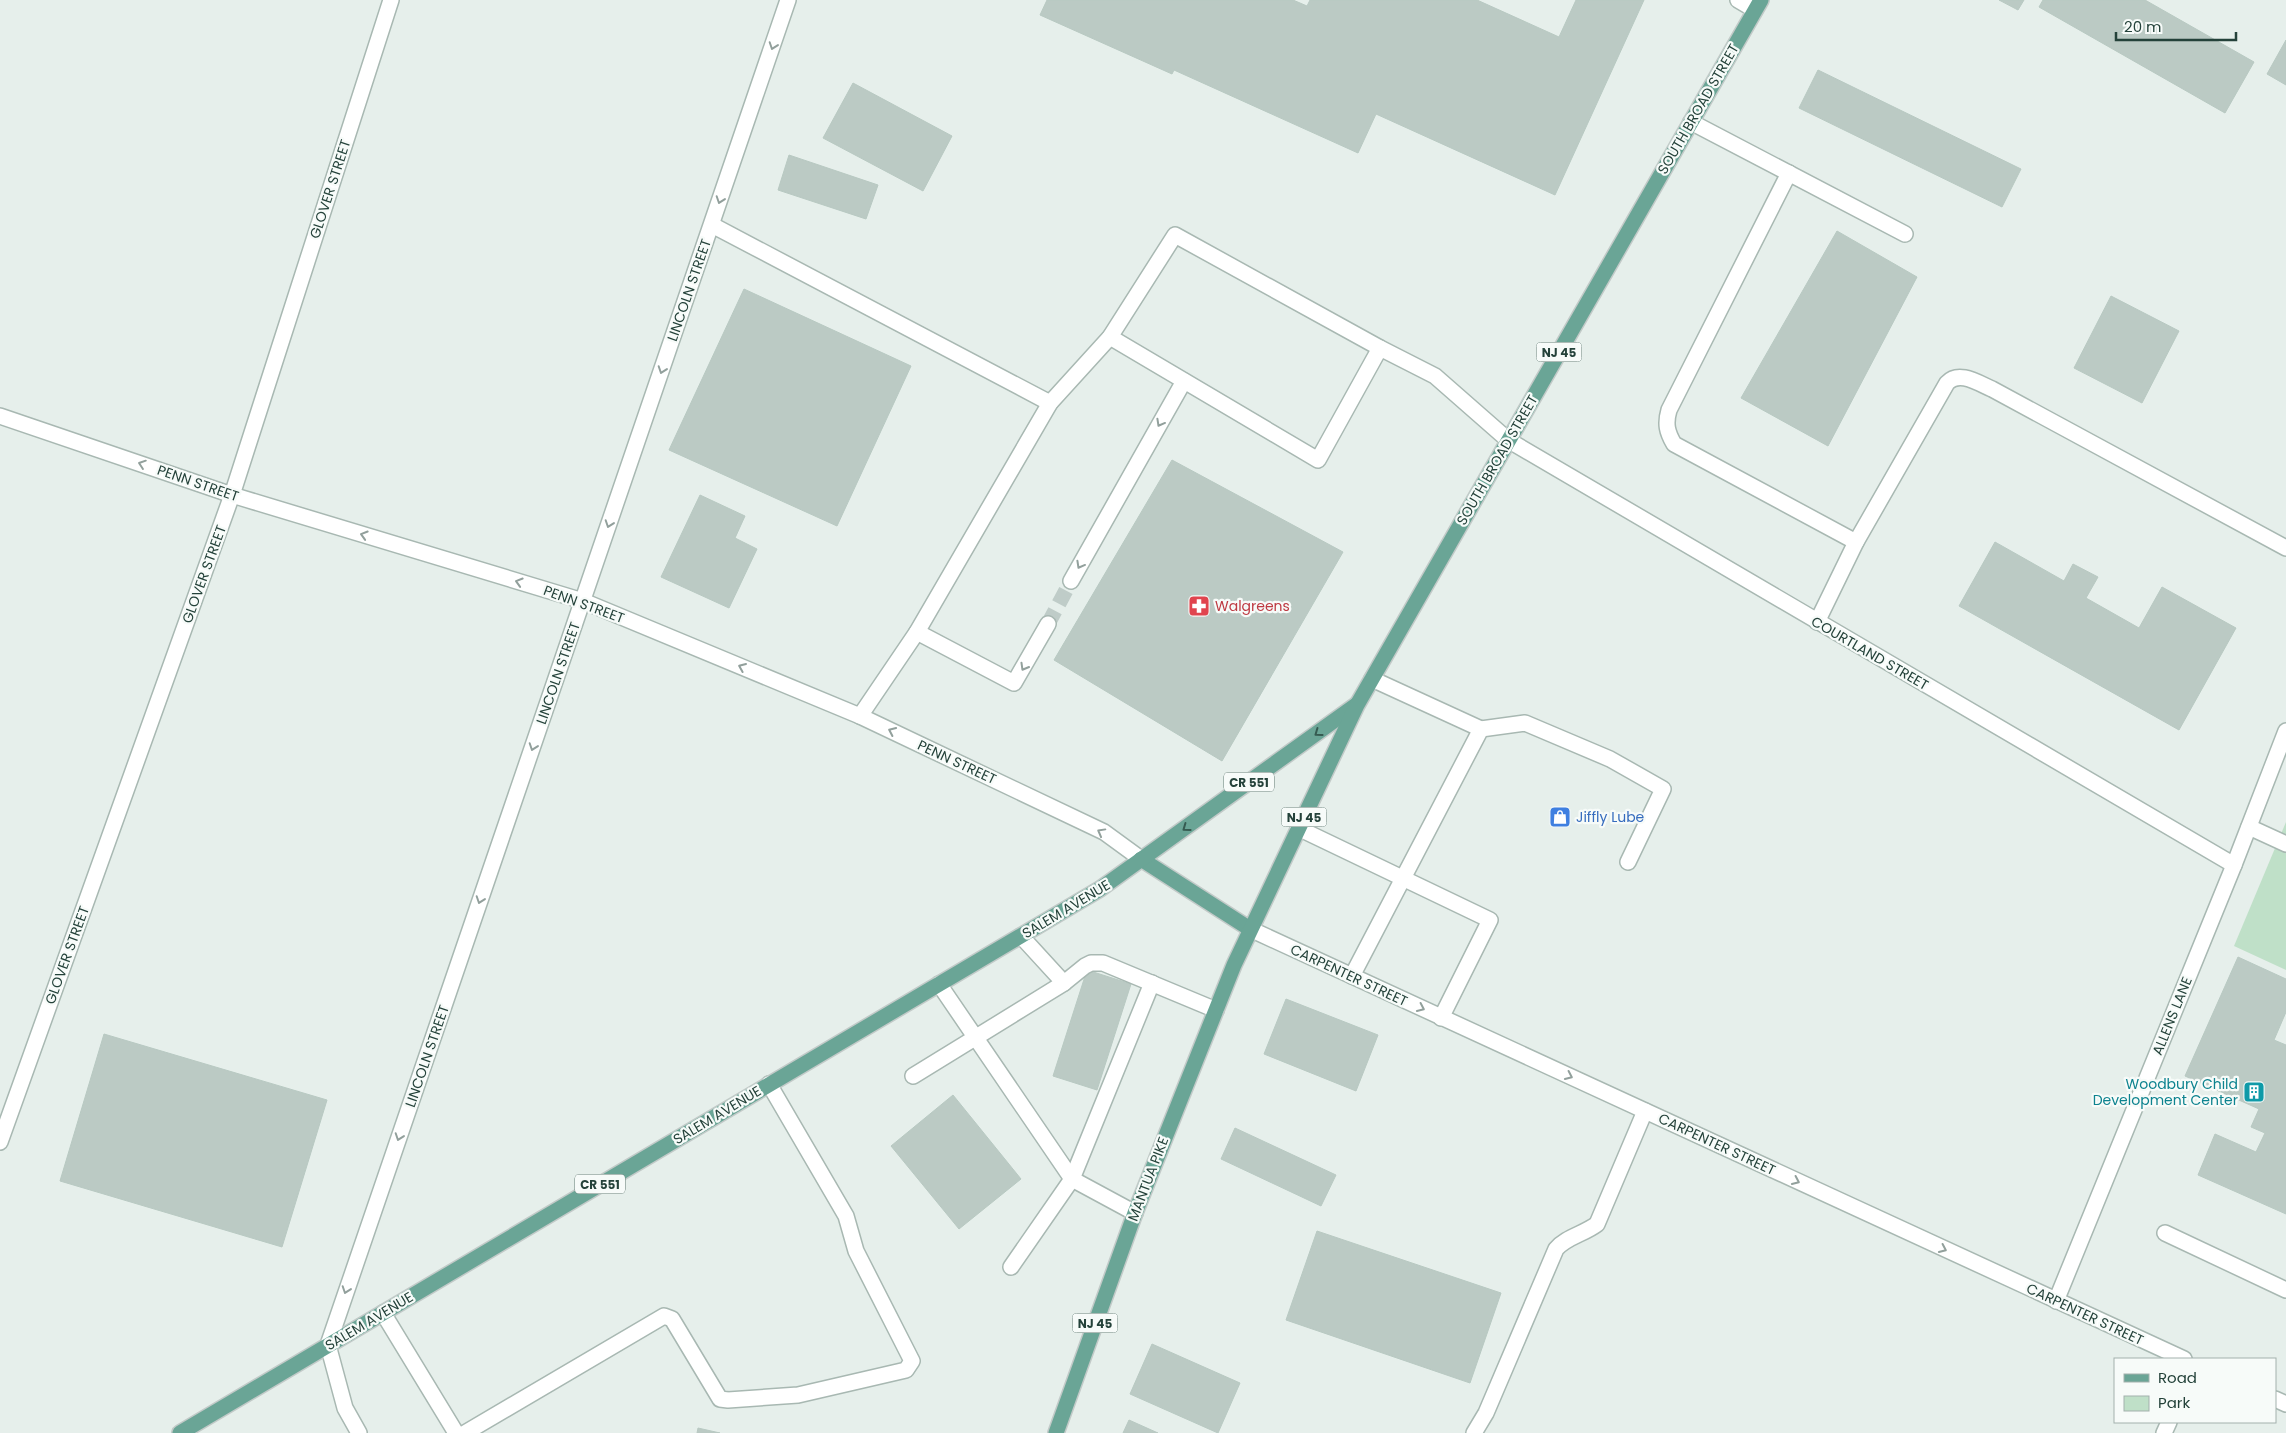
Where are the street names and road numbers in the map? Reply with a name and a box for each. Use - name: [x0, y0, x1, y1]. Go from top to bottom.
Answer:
- street label: SOUTH BROAD STREET: [1653, 40, 1744, 178]
- street label: GLOVER STREET: [305, 136, 356, 241]
- street label: LINCOLN STREET: [662, 236, 716, 344]
- road number: NJ 45: [1536, 342, 1582, 362]
- street label: SOUTH BROAD STREET: [1452, 391, 1543, 529]
- street label: PENN STREET: [155, 460, 242, 506]
- street label: GLOVER STREET: [177, 522, 231, 626]
- street label: PENN STREET: [541, 580, 628, 628]
- street label: COURTLAND STREET: [1808, 611, 1933, 695]
- street label: LINCOLN STREET: [531, 619, 585, 727]
- street label: PENN STREET: [914, 735, 1000, 789]
- road number: CR 551: [1224, 772, 1274, 792]
- road number: NJ 45: [1282, 808, 1326, 826]
- street label: SALEM AVENUE: [1018, 875, 1114, 943]
- street label: GLOVER STREET: [40, 903, 94, 1007]
- street label: CARPENTER STREET: [1287, 939, 1411, 1011]
- street label: ALLENS LANE: [2147, 974, 2197, 1058]
- street label: LINCOLN STREET: [400, 1002, 454, 1110]
- street label: SALEM AVENUE: [669, 1081, 765, 1149]
- street label: CARPENTER STREET: [1655, 1108, 1779, 1180]
- street label: MANTUA PIKE: [1123, 1134, 1173, 1224]
- road number: CR 551: [575, 1174, 625, 1194]
- street label: CARPENTER STREET: [2023, 1278, 2147, 1350]
- street label: SALEM AVENUE: [321, 1287, 417, 1355]
- road number: NJ 45: [1072, 1314, 1118, 1332]

